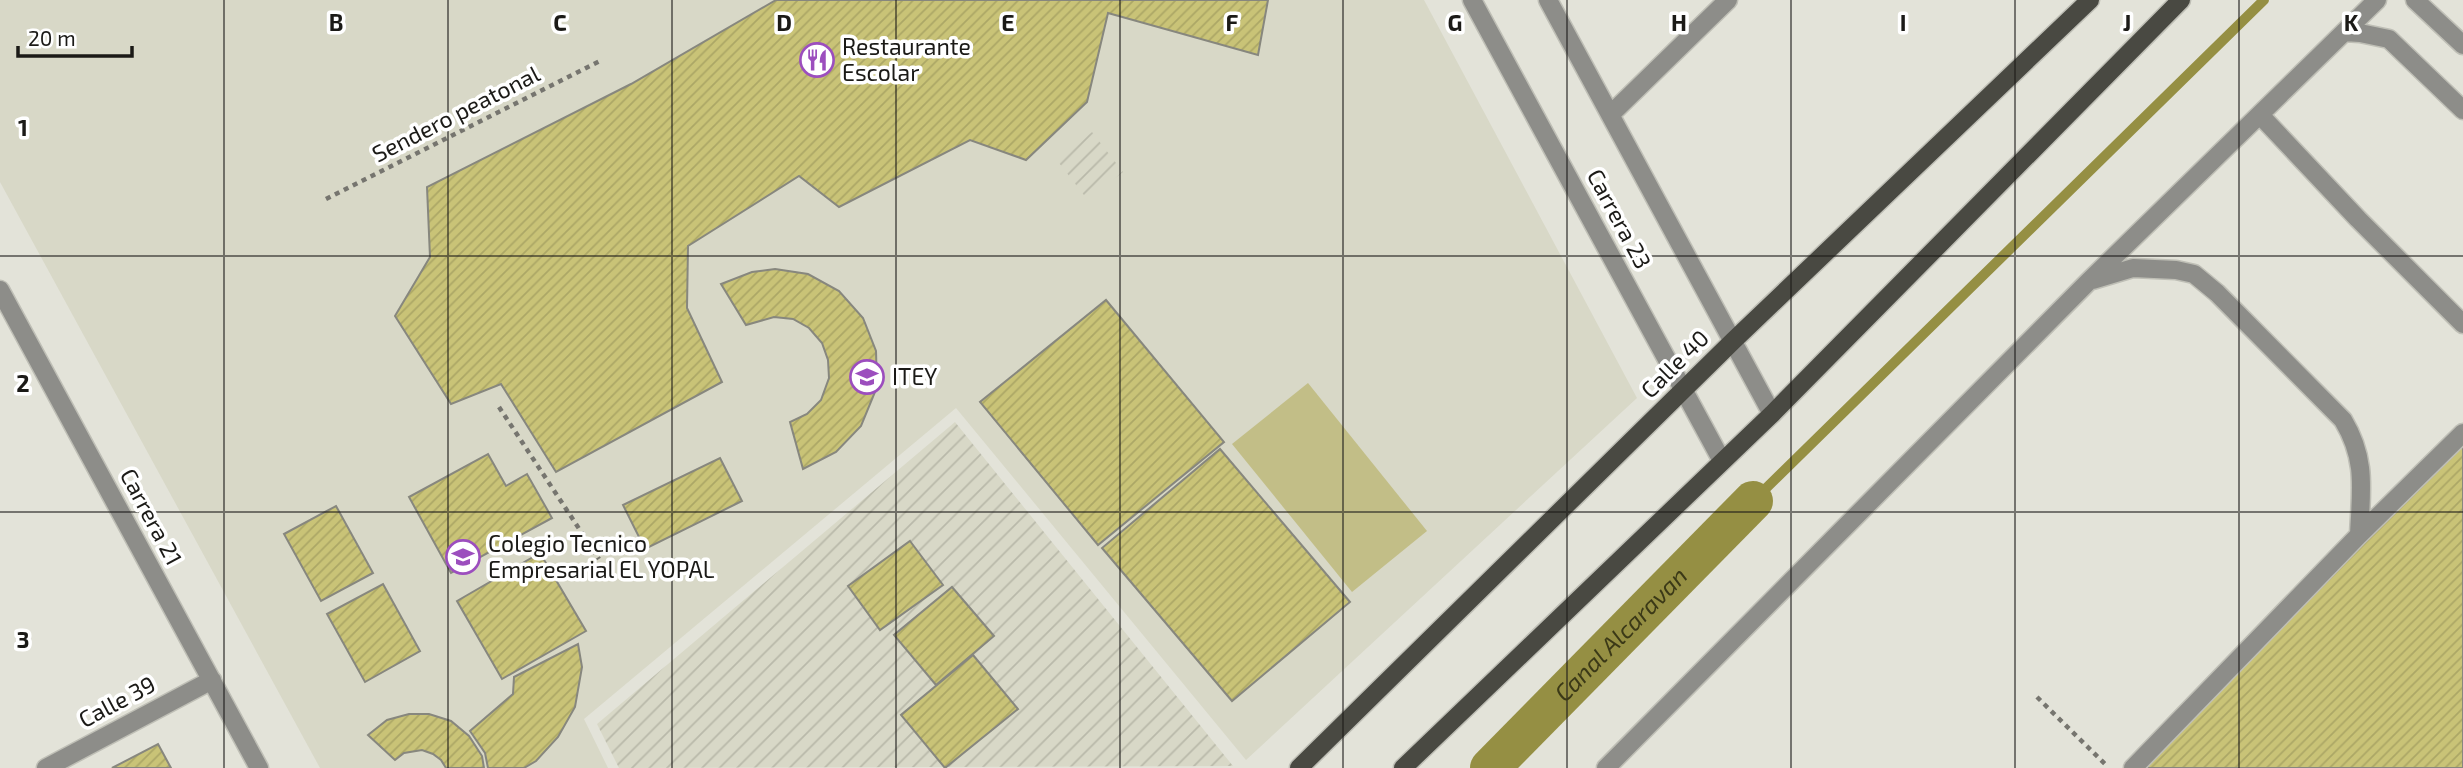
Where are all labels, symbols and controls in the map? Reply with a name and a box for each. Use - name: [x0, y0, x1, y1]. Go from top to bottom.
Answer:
- text: B: [329, 8, 343, 36]
- text: C: [553, 8, 567, 36]
- text: D: [776, 8, 792, 36]
- text: E: [1001, 8, 1015, 36]
- text: F: [1226, 8, 1239, 36]
- text: G: [1448, 8, 1462, 36]
- text: H: [1671, 8, 1687, 36]
- text: I: [1900, 8, 1906, 36]
- text: J: [2123, 8, 2131, 36]
- text: K: [2344, 8, 2359, 36]
- scale bar: [18, 14, 131, 58]
- text: 20 m: [28, 25, 76, 50]
- place label: Restaurante Escolar: [842, 32, 971, 86]
- restaurant icon: Restaurante Escolar: [798, 41, 836, 79]
- street label: Sendero peatonal: [367, 59, 544, 167]
- text: 1: [18, 113, 28, 141]
- street label: Carrera 23: [1582, 164, 1658, 273]
- street label: Calle 40: [1634, 323, 1714, 403]
- school or university icon: ITEY: [848, 358, 886, 396]
- place label: ITEY: [892, 362, 937, 390]
- text: 2: [16, 369, 30, 397]
- street label: Carrera 21: [115, 463, 189, 570]
- place label: Colegio Tecnico Empresarial EL YOPAL: [488, 529, 715, 583]
- school or university icon: Colegio Tecnico Empresarial EL YOPAL: [444, 538, 482, 576]
- water label: Canal Alcaravan: [1548, 561, 1693, 707]
- text: 3: [16, 625, 30, 653]
- street label: Calle 39: [73, 669, 160, 733]

